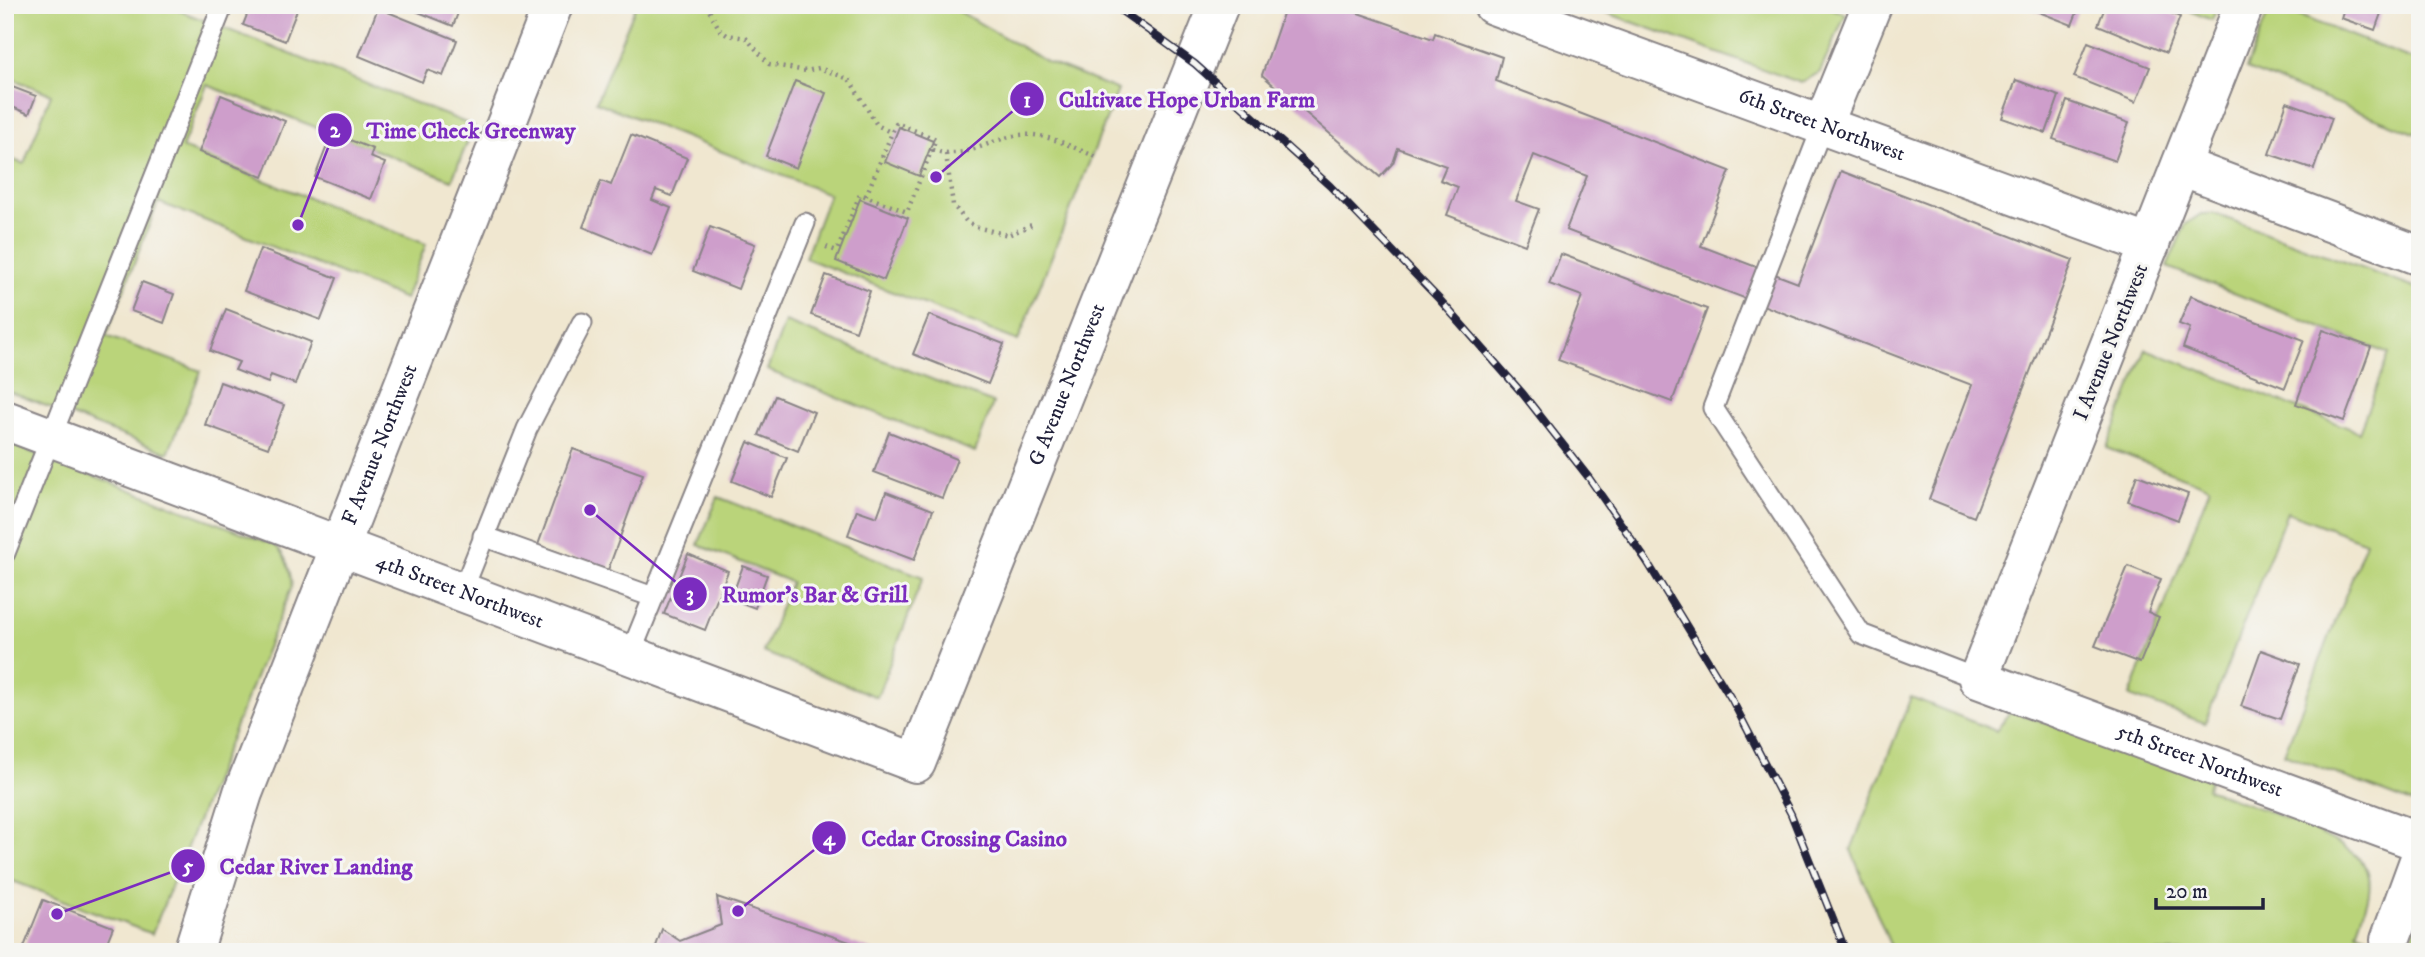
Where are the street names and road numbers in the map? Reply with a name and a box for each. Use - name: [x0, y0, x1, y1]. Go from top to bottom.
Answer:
- street label: 6th Street Northwest: [1735, 83, 1909, 168]
- street label: I Avenue Northwest: [2068, 260, 2154, 424]
- street label: G Avenue Northwest: [1023, 299, 1111, 469]
- street label: F Avenue Northwest: [337, 360, 423, 529]
- street label: 4th Street Northwest: [372, 548, 547, 635]
- street label: 5th Street Northwest: [2113, 718, 2287, 803]

